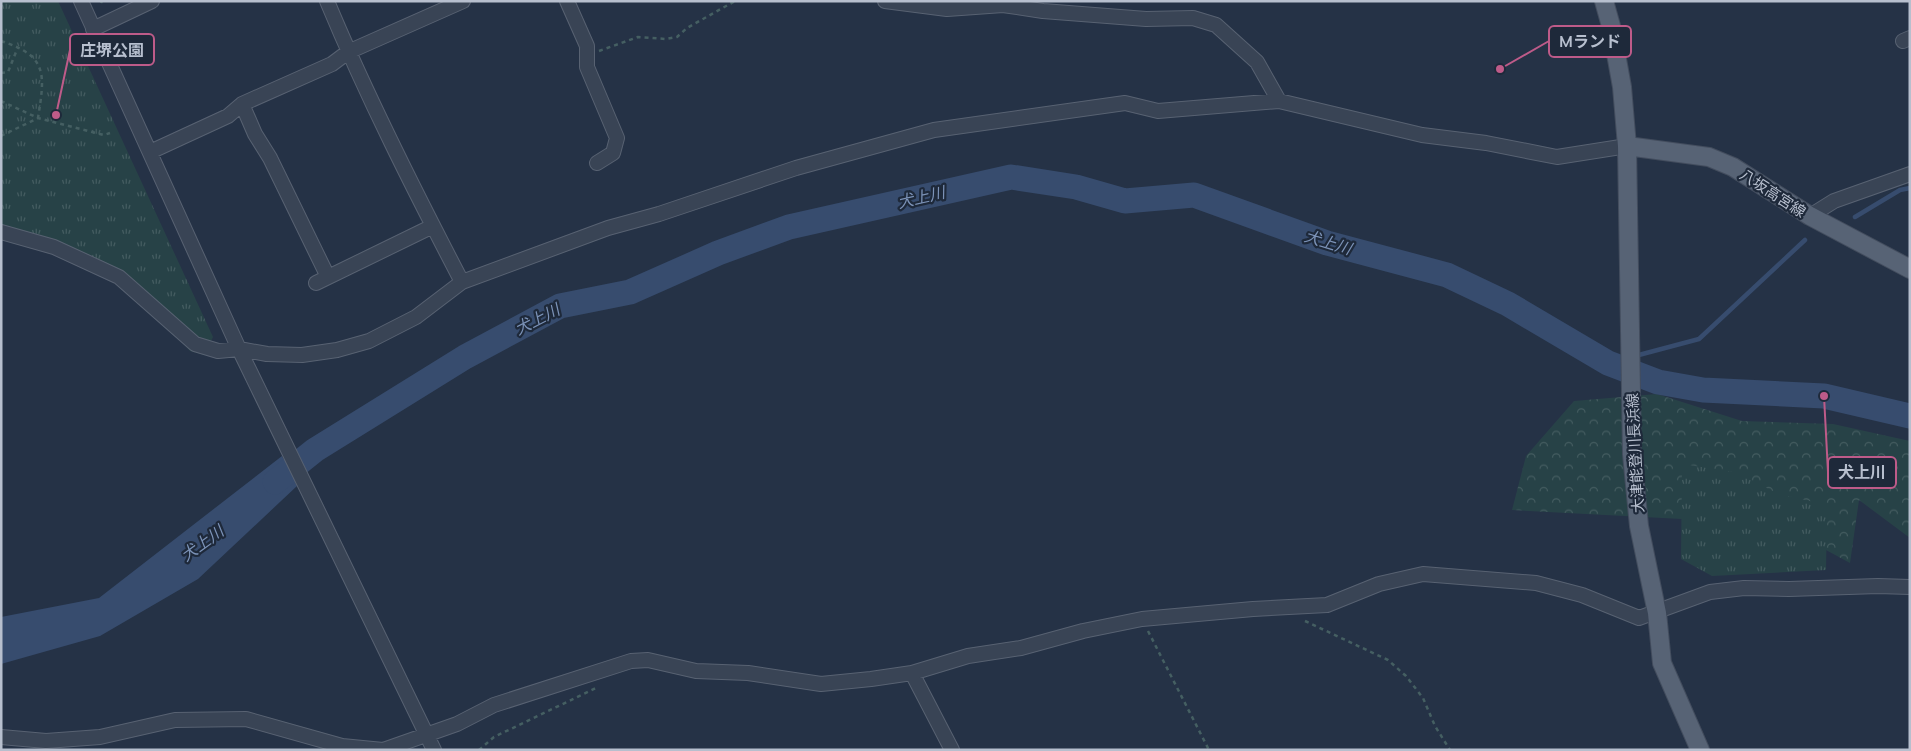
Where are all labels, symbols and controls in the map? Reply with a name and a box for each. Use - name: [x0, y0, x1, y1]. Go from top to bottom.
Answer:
- callout: Mランド: [1549, 26, 1631, 57]
- text: Mランド: [1559, 31, 1621, 51]
- callout: 庄堺公園: [70, 34, 154, 65]
- text: 庄堺公園: [80, 40, 144, 60]
- street label: 八坂高宮線: [1736, 165, 1810, 221]
- water label: 犬上川: [895, 181, 949, 212]
- water label: 犬上川: [1302, 225, 1356, 259]
- water label: 犬上川: [511, 298, 565, 339]
- street label: 大津能登川長浜線: [1622, 393, 1648, 513]
- callout: 犬上川: [1828, 457, 1896, 488]
- text: 犬上川: [1838, 462, 1886, 482]
- water label: 犬上川: [177, 520, 229, 565]

